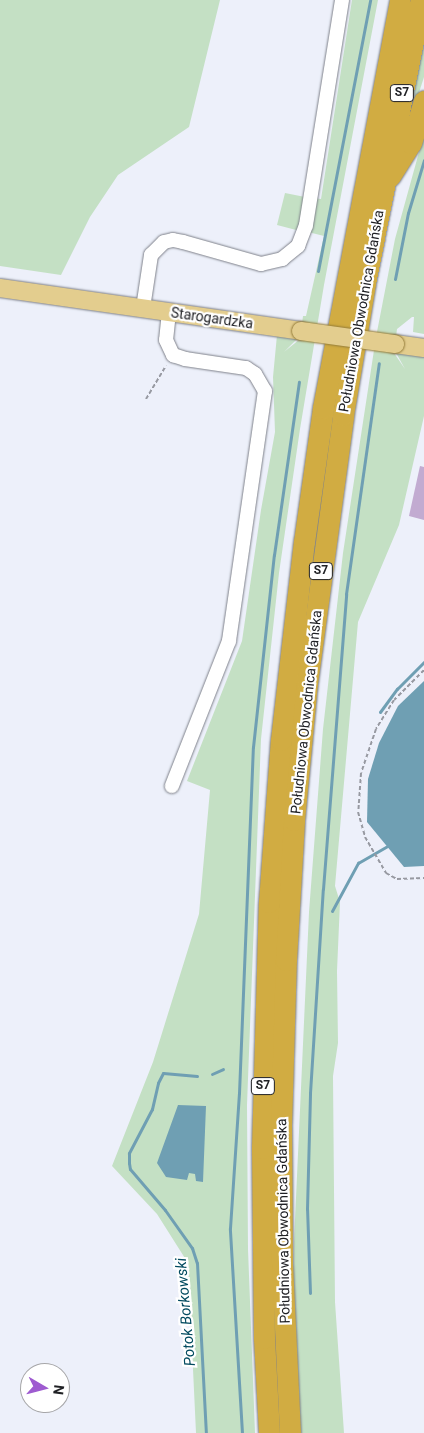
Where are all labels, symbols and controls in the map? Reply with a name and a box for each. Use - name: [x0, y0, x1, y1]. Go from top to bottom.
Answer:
- road number: S7: [390, 84, 414, 102]
- street label: Południowa Obwodnica Gdańska: [335, 209, 387, 413]
- street label: Starogardzka: [170, 304, 254, 332]
- road number: S7: [308, 562, 334, 580]
- street label: Południowa Obwodnica Gdańska: [287, 609, 325, 815]
- road number: S7: [250, 1076, 276, 1096]
- street label: Południowa Obwodnica Gdańska: [273, 1118, 293, 1324]
- water label: Potok Borkowski: [172, 1257, 200, 1367]
- north arrow: [20, 1363, 70, 1413]
- text: N: [50, 1384, 67, 1396]

